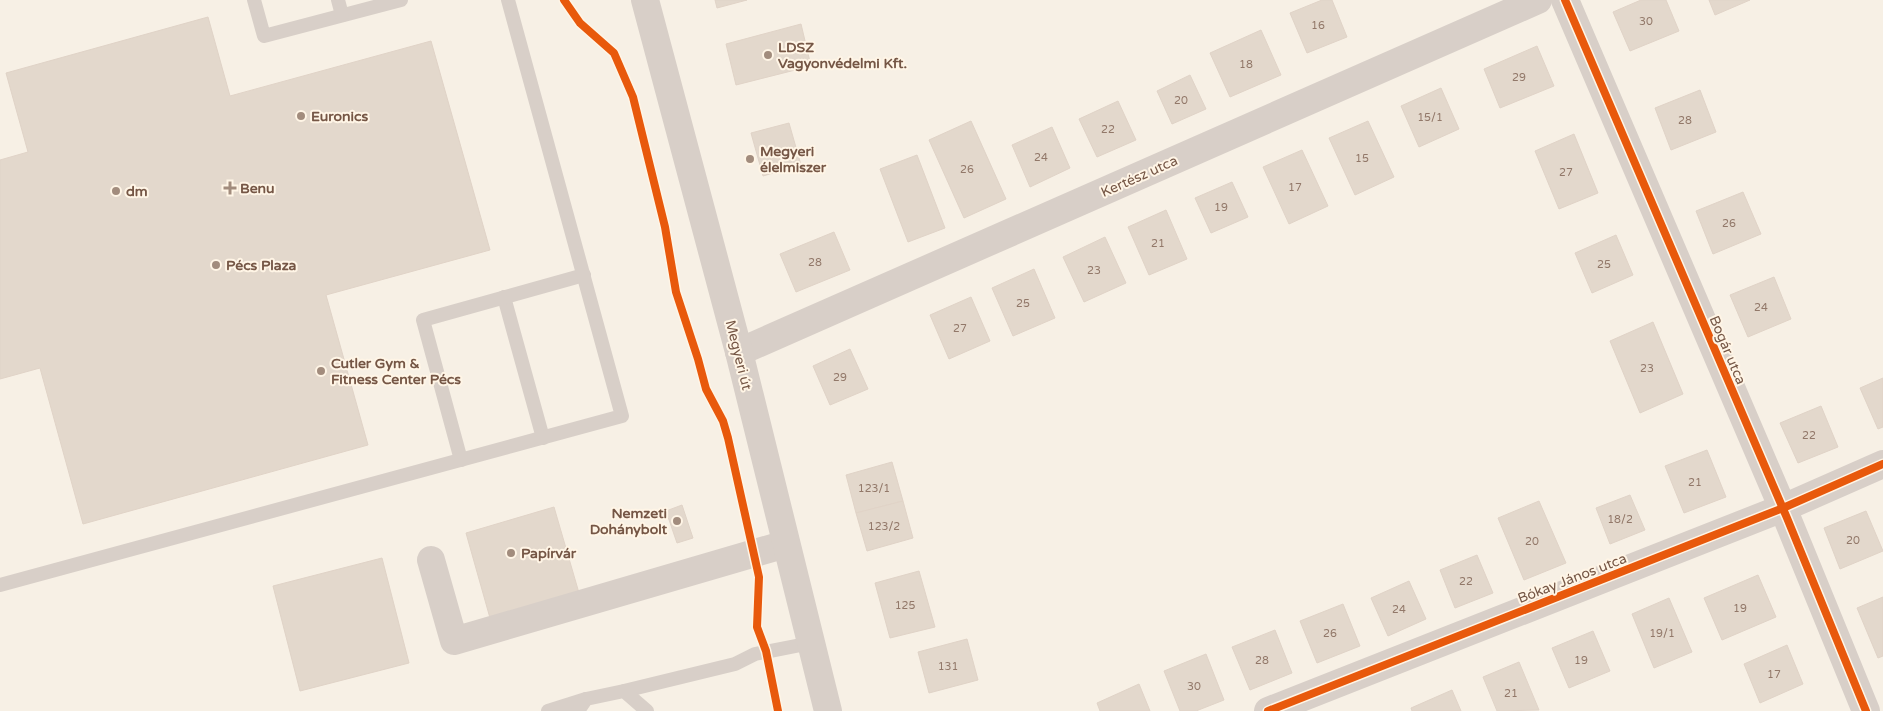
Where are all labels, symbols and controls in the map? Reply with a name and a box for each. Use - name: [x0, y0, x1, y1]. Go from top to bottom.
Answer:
- house number: 30: [1639, 15, 1653, 28]
- house number: 16: [1311, 19, 1325, 32]
- place label: LDSZ Vagyonvédelmi Kft.: [778, 39, 907, 72]
- marker: LDSZ Vagyonvédelmi Kft.: [762, 49, 774, 61]
- house number: 18: [1239, 58, 1253, 71]
- house number: 29: [1512, 71, 1526, 84]
- house number: 20: [1174, 94, 1188, 107]
- place label: Euronics: [311, 108, 368, 125]
- marker: Euronics: [295, 110, 307, 122]
- house number: 15/1: [1417, 111, 1443, 124]
- house number: 28: [1678, 114, 1692, 127]
- house number: 22: [1101, 123, 1115, 136]
- place label: Megyeri élelmiszer: [760, 143, 827, 176]
- house number: 24: [1034, 151, 1048, 164]
- street label: Kertész utca: [1098, 152, 1180, 201]
- house number: 15: [1355, 152, 1369, 165]
- marker: Megyeri élelmiszer: [744, 153, 756, 165]
- house number: 26: [960, 163, 974, 176]
- house number: 27: [1559, 166, 1573, 179]
- place label: Benu: [240, 180, 275, 197]
- house number: 17: [1288, 181, 1302, 194]
- marker: Benu: [224, 182, 236, 194]
- place label: dm: [126, 183, 148, 200]
- marker: dm: [110, 185, 122, 197]
- house number: 19: [1214, 201, 1228, 214]
- house number: 26: [1722, 217, 1736, 230]
- house number: 21: [1151, 237, 1165, 250]
- house number: 28: [808, 256, 822, 269]
- place label: Pécs Plaza: [226, 257, 297, 274]
- house number: 25: [1597, 258, 1611, 271]
- marker: Pécs Plaza: [210, 259, 222, 271]
- house number: 23: [1087, 264, 1101, 277]
- house number: 25: [1016, 297, 1030, 310]
- house number: 24: [1754, 301, 1768, 314]
- street label: Bogár utca: [1705, 313, 1750, 387]
- street label: Megyeri út: [722, 318, 756, 393]
- house number: 27: [953, 322, 967, 335]
- place label: Cutler Gym & Fitness Center Pécs: [331, 355, 461, 388]
- house number: 23: [1640, 362, 1654, 375]
- marker: Cutler Gym & Fitness Center Pécs: [315, 365, 327, 377]
- house number: 29: [833, 371, 847, 384]
- house number: 22: [1802, 429, 1816, 442]
- house number: 21: [1688, 476, 1702, 489]
- house number: 123/1: [858, 482, 890, 495]
- place label: Nemzeti Dohánybolt: [590, 505, 668, 538]
- house number: 18/2: [1607, 513, 1633, 526]
- marker: Nemzeti Dohánybolt: [671, 515, 683, 527]
- house number: 123/2: [868, 520, 900, 533]
- house number: 20: [1846, 534, 1860, 547]
- house number: 20: [1525, 535, 1539, 548]
- place label: Papírvár: [521, 545, 577, 562]
- marker: Papírvár: [505, 547, 517, 559]
- street label: Bókay János utca: [1515, 550, 1629, 607]
- house number: 22: [1459, 575, 1473, 588]
- house number: 125: [895, 599, 915, 612]
- house number: 19: [1733, 602, 1747, 615]
- house number: 24: [1392, 603, 1406, 616]
- house number: 26: [1323, 627, 1337, 640]
- house number: 19/1: [1649, 627, 1675, 640]
- house number: 28: [1255, 654, 1269, 667]
- house number: 19: [1574, 654, 1588, 667]
- house number: 131: [938, 660, 958, 673]
- house number: 17: [1767, 668, 1781, 681]
- house number: 30: [1187, 680, 1201, 693]
- house number: 21: [1504, 687, 1518, 700]

